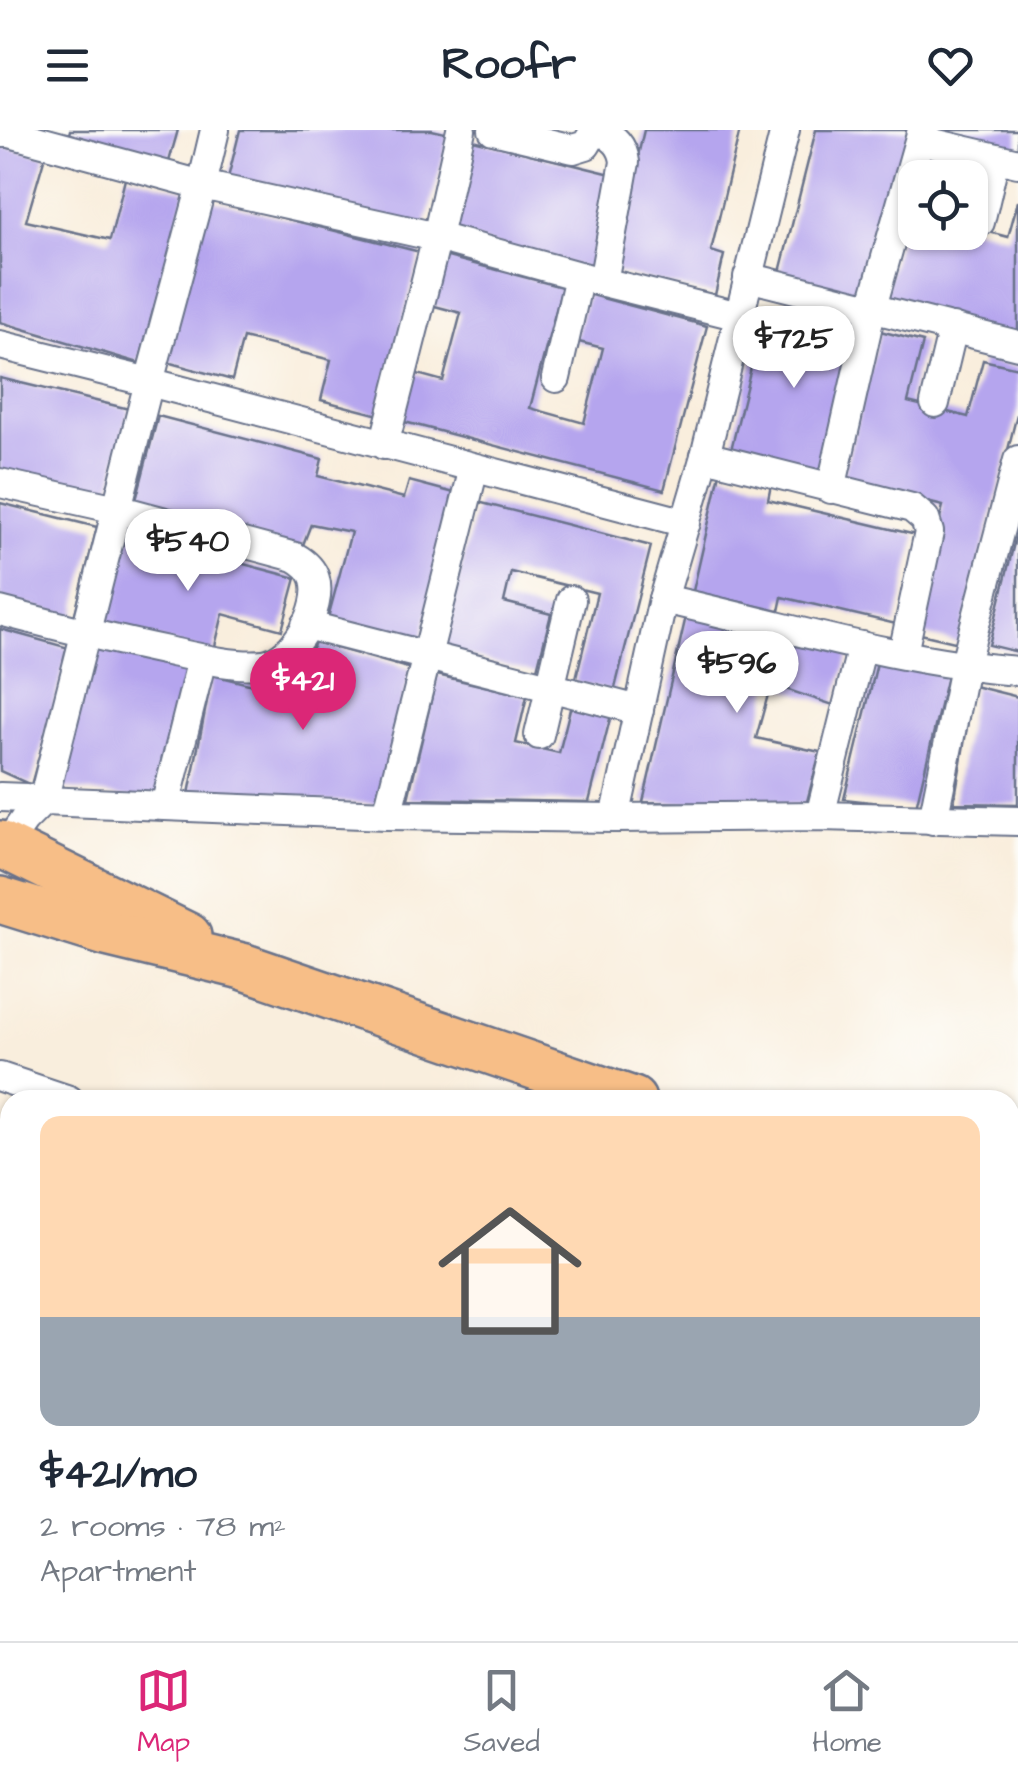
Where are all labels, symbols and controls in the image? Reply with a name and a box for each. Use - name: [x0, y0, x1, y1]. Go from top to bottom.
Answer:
- text: Roofr: [442, 34, 576, 96]
- icon: menu: [40, 38, 95, 93]
- icon: heart: [923, 38, 978, 93]
- map controls: [898, 160, 988, 250]
- button: locate: [898, 160, 988, 250]
- pin: $725: [735, 306, 853, 391]
- text: $725: [755, 316, 833, 361]
- pin: $540: [129, 509, 247, 594]
- text: $540: [147, 519, 229, 564]
- pin: $596: [678, 631, 796, 716]
- text: $596: [698, 641, 776, 686]
- pin: $421: [244, 648, 362, 733]
- text: $421: [272, 658, 334, 703]
- icon: home: [420, 1181, 600, 1361]
- text: $421/mo: [40, 1446, 197, 1504]
- text: 2 rooms · 78 m²: [40, 1504, 286, 1549]
- text: Apartment: [40, 1549, 196, 1594]
- tab: Map: [136, 1663, 191, 1762]
- tab: Saved: [464, 1663, 540, 1762]
- tab: Home: [812, 1663, 882, 1762]

